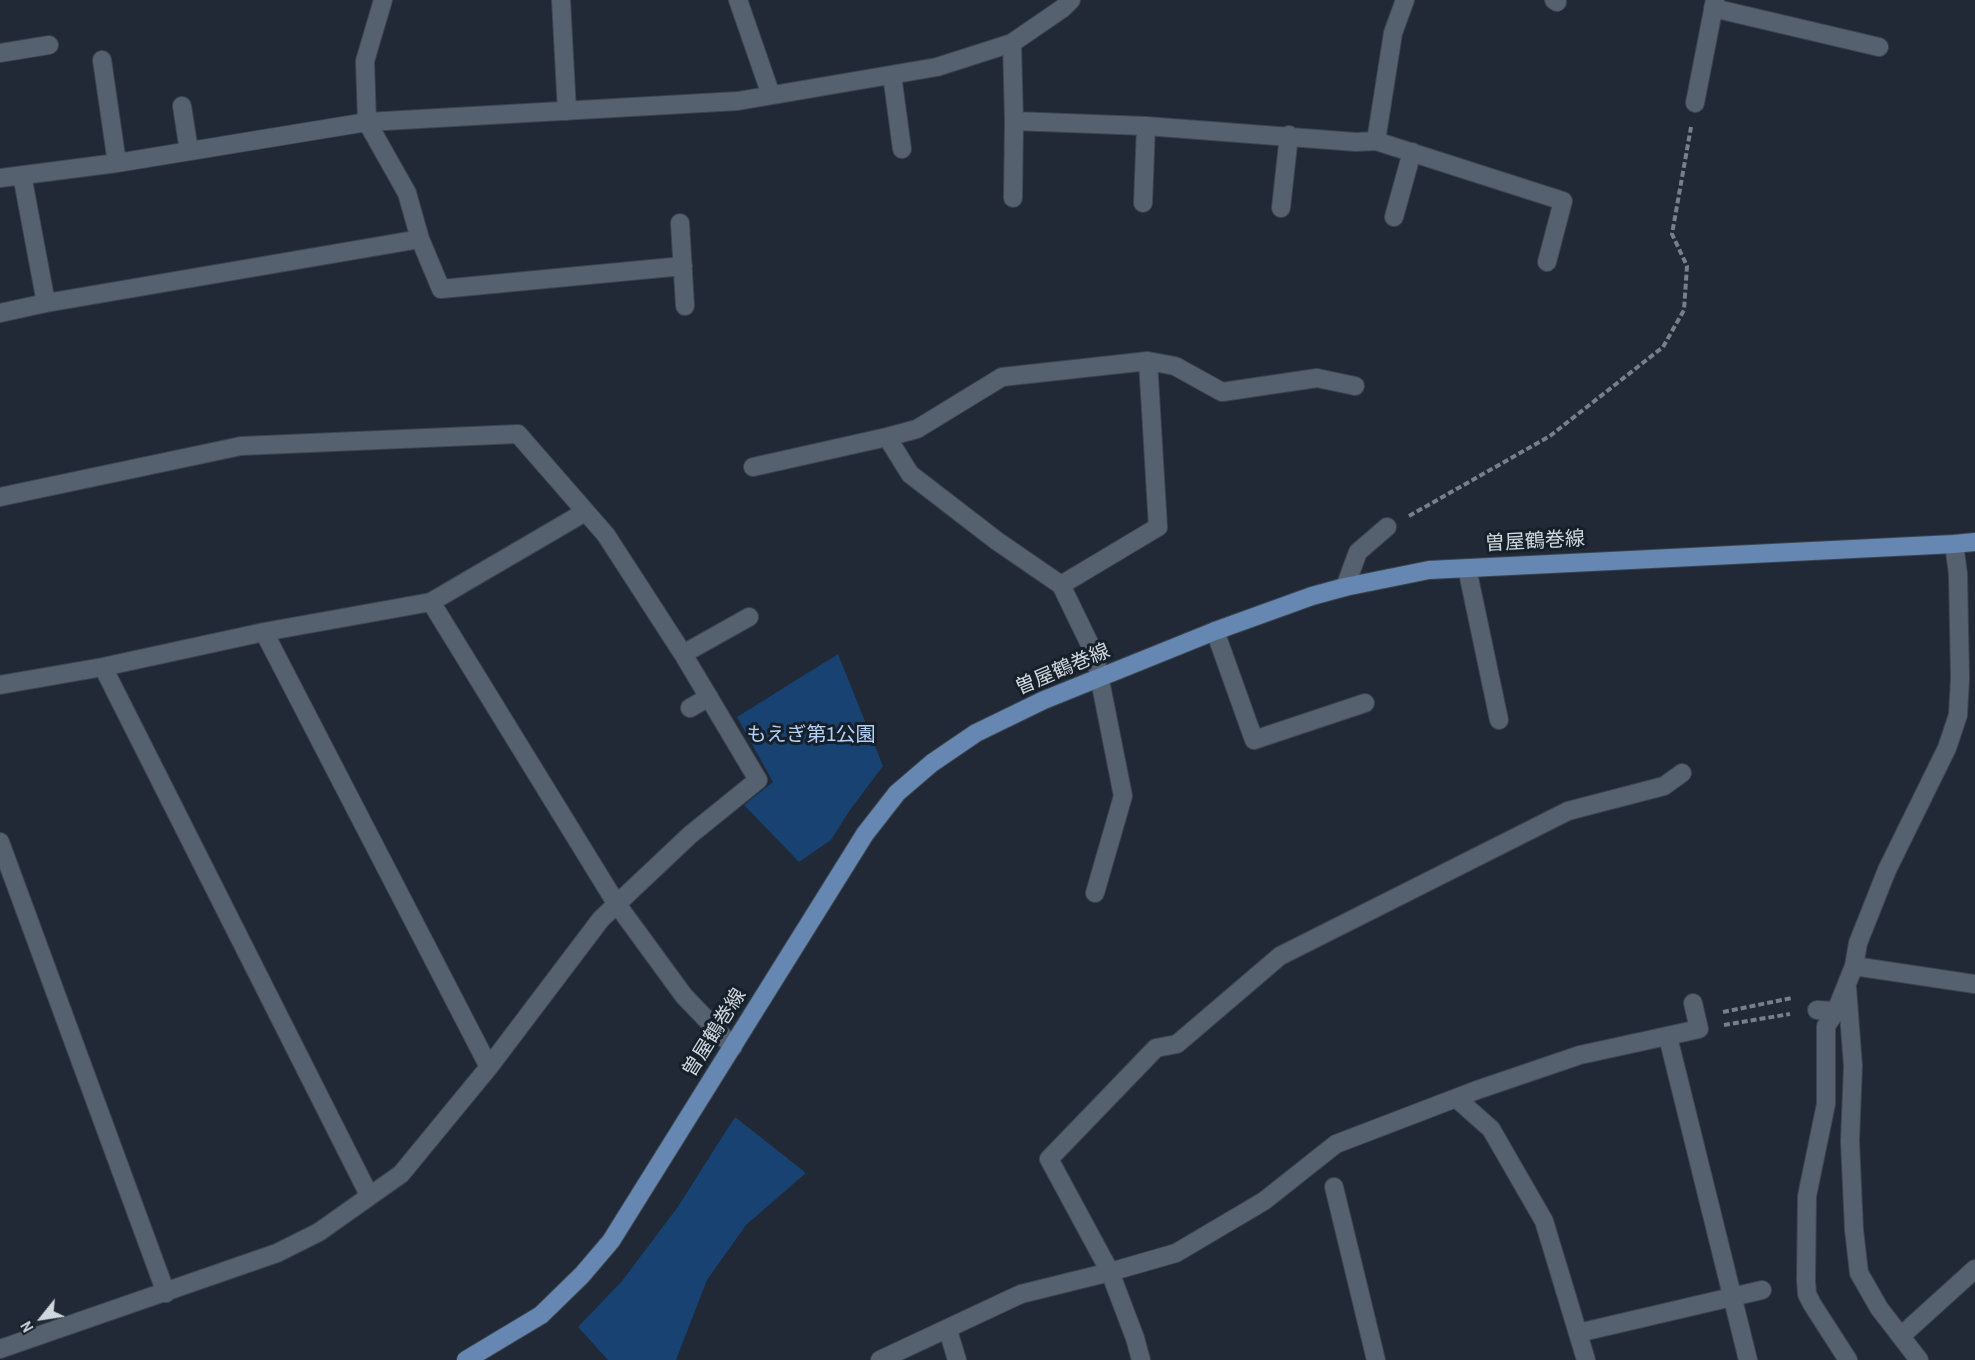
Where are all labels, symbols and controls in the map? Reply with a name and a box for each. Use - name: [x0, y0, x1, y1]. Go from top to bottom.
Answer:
- street label: 曽屋鶴巻線: [1484, 527, 1586, 557]
- street label: 曽屋鶴巻線: [1012, 639, 1114, 701]
- park label: もえぎ第1公園: [746, 724, 876, 748]
- street label: 曽屋鶴巻線: [678, 984, 752, 1082]
- north arrow: [12, 1288, 72, 1348]
- text: N: [15, 1317, 38, 1337]

